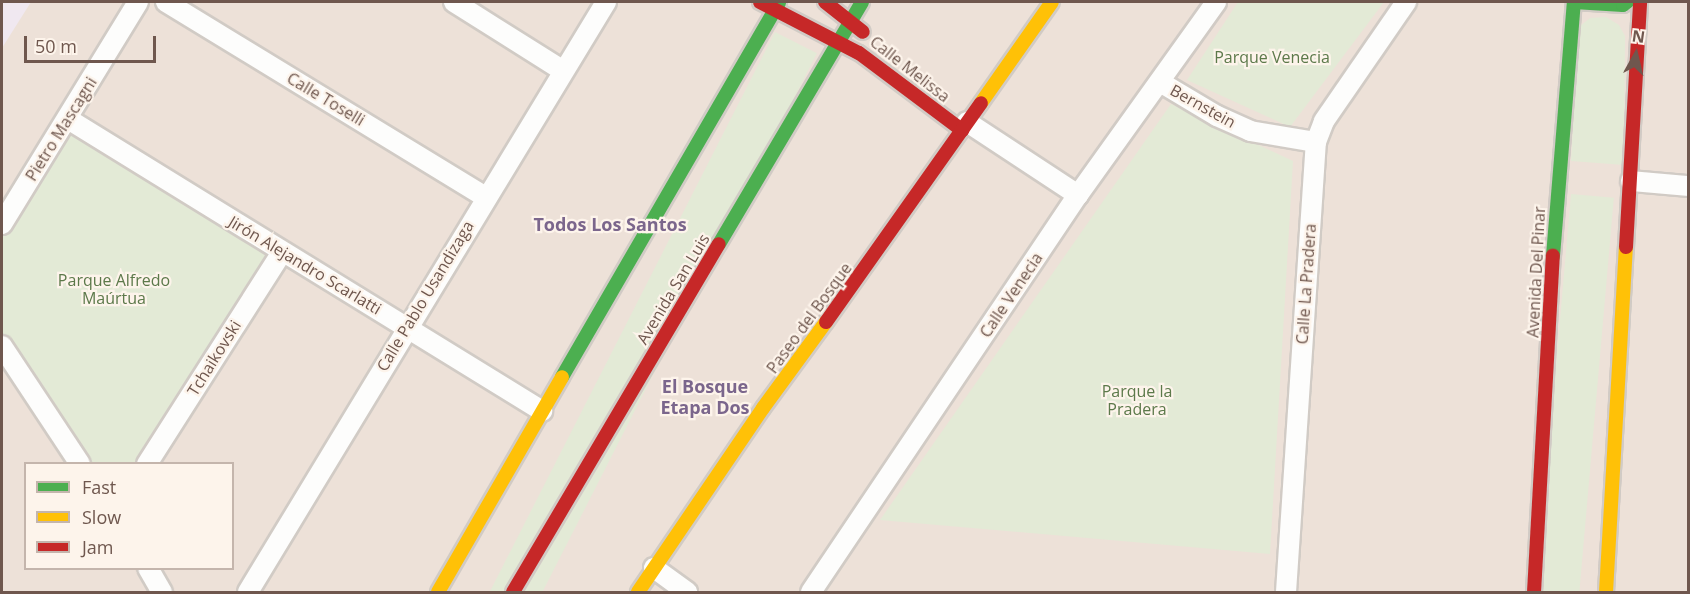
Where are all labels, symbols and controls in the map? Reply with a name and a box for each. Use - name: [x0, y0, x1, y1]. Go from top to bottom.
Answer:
- scale bar: [27, 24, 159, 62]
- north arrow: [1606, 24, 1666, 84]
- text: N: [1631, 24, 1646, 48]
- street label: Calle Melissa: [866, 32, 954, 106]
- text: 50 m: [35, 34, 77, 58]
- park label: Parque Venecia: [1214, 47, 1330, 67]
- street label: Calle Toselli: [284, 68, 368, 130]
- street label: Pietro Mascagni: [21, 74, 101, 184]
- street label: Bernstein: [1167, 80, 1239, 132]
- street label: Avenida Del Pinar: [1523, 206, 1549, 338]
- street label: Jirón Alejandro Scarlatti: [225, 212, 385, 318]
- district label: Todos Los Santos: [533, 213, 687, 235]
- street label: Calle Pablo Usandizaga: [372, 217, 478, 375]
- street label: Calle La Pradera: [1292, 223, 1320, 345]
- street label: Avenida San Luis: [633, 230, 713, 348]
- street label: Calle Venecia: [976, 249, 1046, 341]
- street label: Paseo del Bosque: [762, 259, 856, 377]
- park label: Parque Alfredo Maúrtua: [58, 270, 170, 308]
- street label: Tchaikovski: [183, 317, 245, 399]
- district label: El Bosque Etapa Dos: [660, 376, 750, 418]
- park label: Parque la Pradera: [1102, 381, 1172, 419]
- legend: [24, 462, 234, 570]
- text: Fast: [82, 475, 116, 499]
- text: Slow: [82, 505, 121, 529]
- text: Jam: [82, 535, 114, 559]

